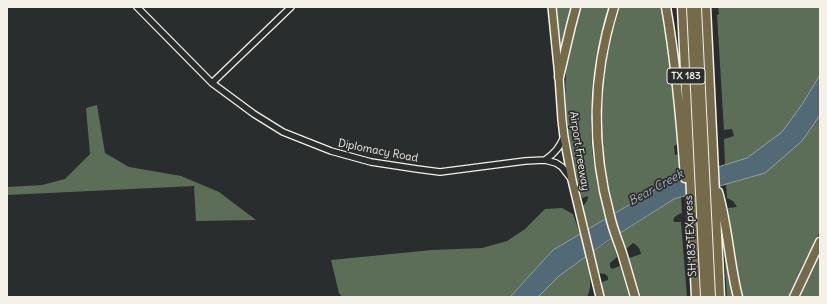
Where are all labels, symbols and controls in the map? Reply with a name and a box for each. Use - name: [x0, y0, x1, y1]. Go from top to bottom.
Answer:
- road number: TX 183: [667, 68, 705, 84]
- street label: Airport Freeway: [566, 110, 592, 192]
- street label: Diplomacy Road: [337, 137, 419, 165]
- water label: Bear Creek: [626, 167, 686, 209]
- street label: SH 183 TEXpress: [682, 195, 700, 277]

